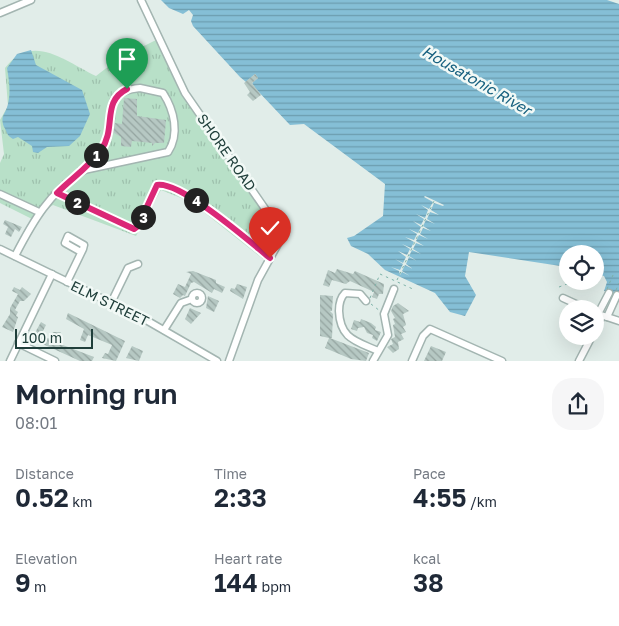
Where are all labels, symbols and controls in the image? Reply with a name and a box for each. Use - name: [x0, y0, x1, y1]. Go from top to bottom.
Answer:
- pin: [106, 38, 148, 89]
- water label: Housatonic River: [419, 42, 537, 120]
- icon: arrive: [113, 45, 141, 73]
- street label: SHORE ROAD: [194, 110, 260, 194]
- pin: 1: [84, 142, 108, 168]
- text: 1: [93, 147, 100, 164]
- pin: 4: [184, 188, 208, 212]
- pin: 2: [64, 190, 90, 214]
- text: 4: [192, 192, 201, 209]
- text: 2: [73, 194, 82, 211]
- pin: 3: [130, 204, 156, 230]
- pin: [249, 207, 291, 258]
- text: 3: [139, 209, 148, 226]
- icon: check: [256, 214, 284, 242]
- map controls: [559, 245, 604, 345]
- button: locate: [559, 245, 604, 290]
- street label: ELM STREET: [68, 277, 152, 329]
- button: layers: [559, 300, 604, 345]
- scale bar: [15, 326, 92, 349]
- text: 100 m: [22, 329, 62, 346]
- text: Morning run: [15, 377, 178, 410]
- button: share: [552, 378, 604, 430]
- text: 08:01: [15, 413, 57, 433]
- text: Distance: [15, 465, 74, 482]
- text: Time: [214, 465, 247, 482]
- text: Pace: [413, 465, 446, 482]
- text: 0.52: [15, 482, 69, 513]
- text: 2:33: [214, 482, 267, 513]
- text: 4:55: [413, 482, 466, 513]
- text: km: [69, 493, 93, 510]
- text: /km: [466, 493, 497, 510]
- text: Elevation: [15, 550, 77, 567]
- text: Heart rate: [214, 550, 282, 567]
- text: kcal: [413, 550, 441, 567]
- text: 9: [15, 567, 31, 598]
- text: 144: [214, 567, 258, 598]
- text: 38: [413, 567, 444, 598]
- text: m: [31, 578, 47, 595]
- text: bpm: [258, 578, 291, 595]

